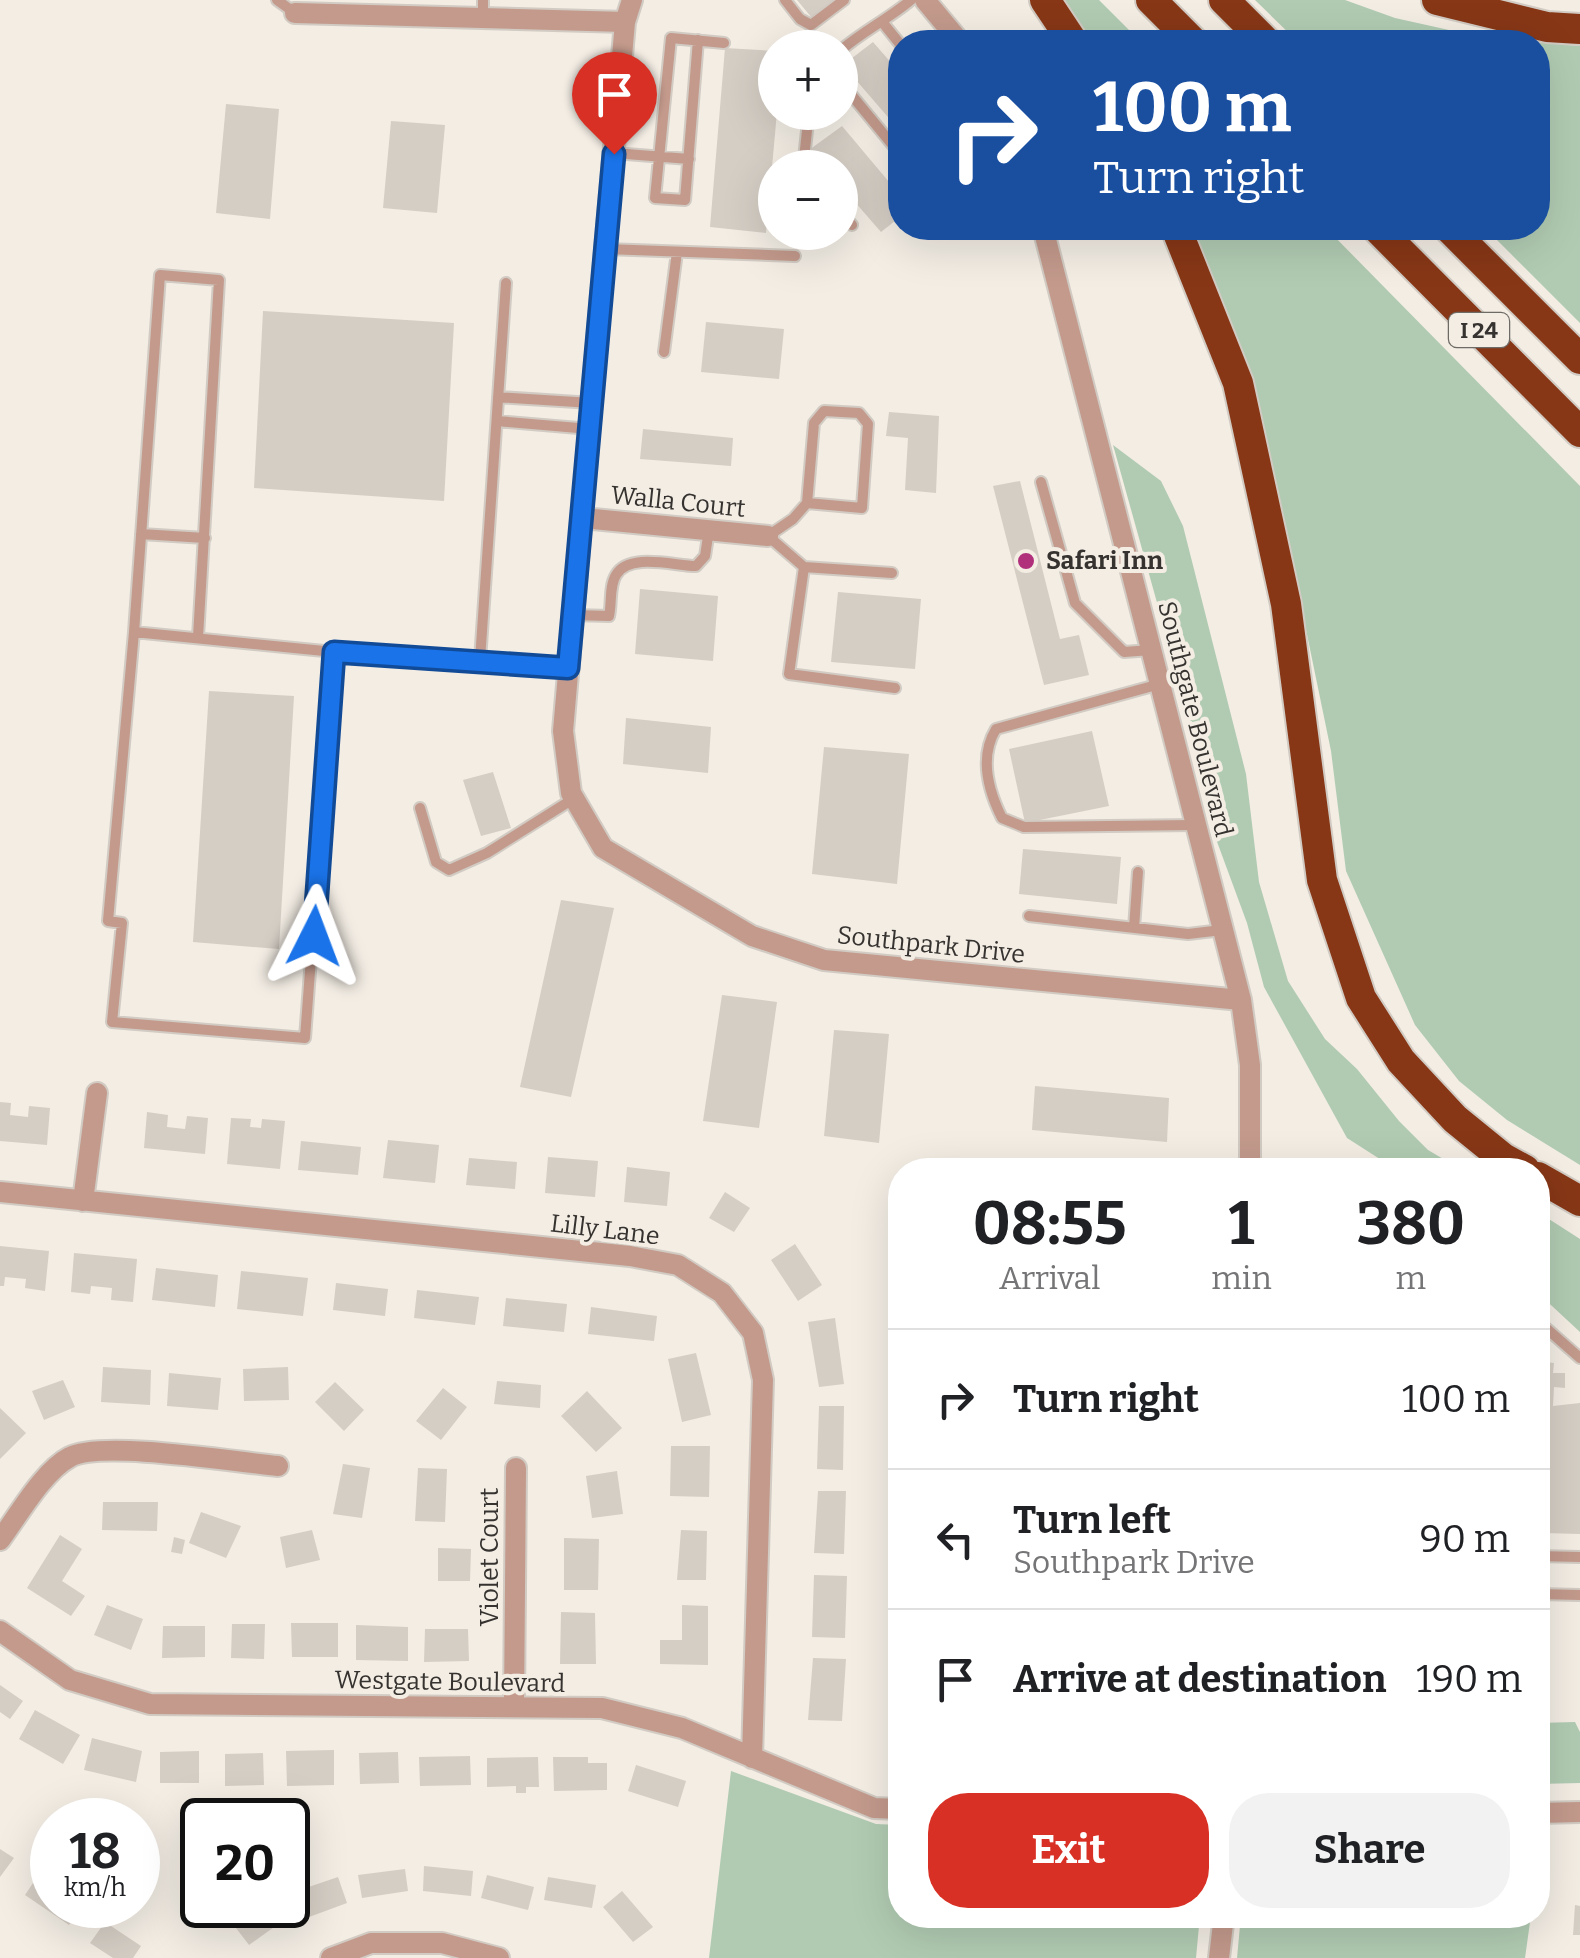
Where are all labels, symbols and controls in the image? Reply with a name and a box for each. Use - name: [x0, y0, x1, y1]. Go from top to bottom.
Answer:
- map controls: [758, 30, 858, 250]
- button: +: [758, 30, 858, 130]
- pin: [572, 52, 657, 155]
- text: 100 m: [1093, 66, 1292, 150]
- icon: arrive: [587, 67, 642, 122]
- icon: right: [928, 70, 1058, 200]
- button: −: [758, 150, 858, 250]
- text: Turn right: [1093, 151, 1305, 205]
- road number: I 24: [1449, 313, 1509, 347]
- street label: Walla Court: [609, 480, 747, 524]
- place label: Safari Inn: [1046, 546, 1163, 576]
- marker: Safari Inn: [1015, 550, 1037, 572]
- street label: Southgate Boulevard: [1151, 598, 1239, 840]
- position arrow: [262, 884, 366, 988]
- street label: Southpark Drive: [836, 920, 1026, 970]
- text: 08:55: [973, 1188, 1127, 1260]
- text: 1: [1229, 1188, 1254, 1260]
- text: 380: [1356, 1188, 1465, 1260]
- street label: Lilly Lane: [549, 1208, 661, 1252]
- text: Arrival: [999, 1259, 1100, 1297]
- text: min: [1211, 1259, 1272, 1297]
- text: m: [1396, 1259, 1426, 1297]
- icon: right: [928, 1372, 983, 1427]
- text: Turn right: [1013, 1376, 1199, 1422]
- text: 100 m: [1402, 1376, 1510, 1422]
- street label: Violet Court: [475, 1488, 505, 1626]
- text: Turn left: [1013, 1497, 1171, 1543]
- icon: left: [928, 1512, 983, 1567]
- text: 90 m: [1420, 1516, 1510, 1562]
- text: Southpark Drive: [1013, 1543, 1255, 1581]
- icon: arrive: [928, 1652, 983, 1707]
- text: Arrive at destination: [1013, 1656, 1386, 1702]
- text: 190 m: [1416, 1656, 1522, 1702]
- street label: Westgate Boulevard: [334, 1665, 566, 1699]
- button: Exit: [928, 1793, 1209, 1908]
- button: Share: [1229, 1793, 1510, 1908]
- speed limit sign: 20: [180, 1798, 310, 1928]
- text: 18: [69, 1821, 121, 1881]
- text: km/h: [64, 1873, 126, 1903]

